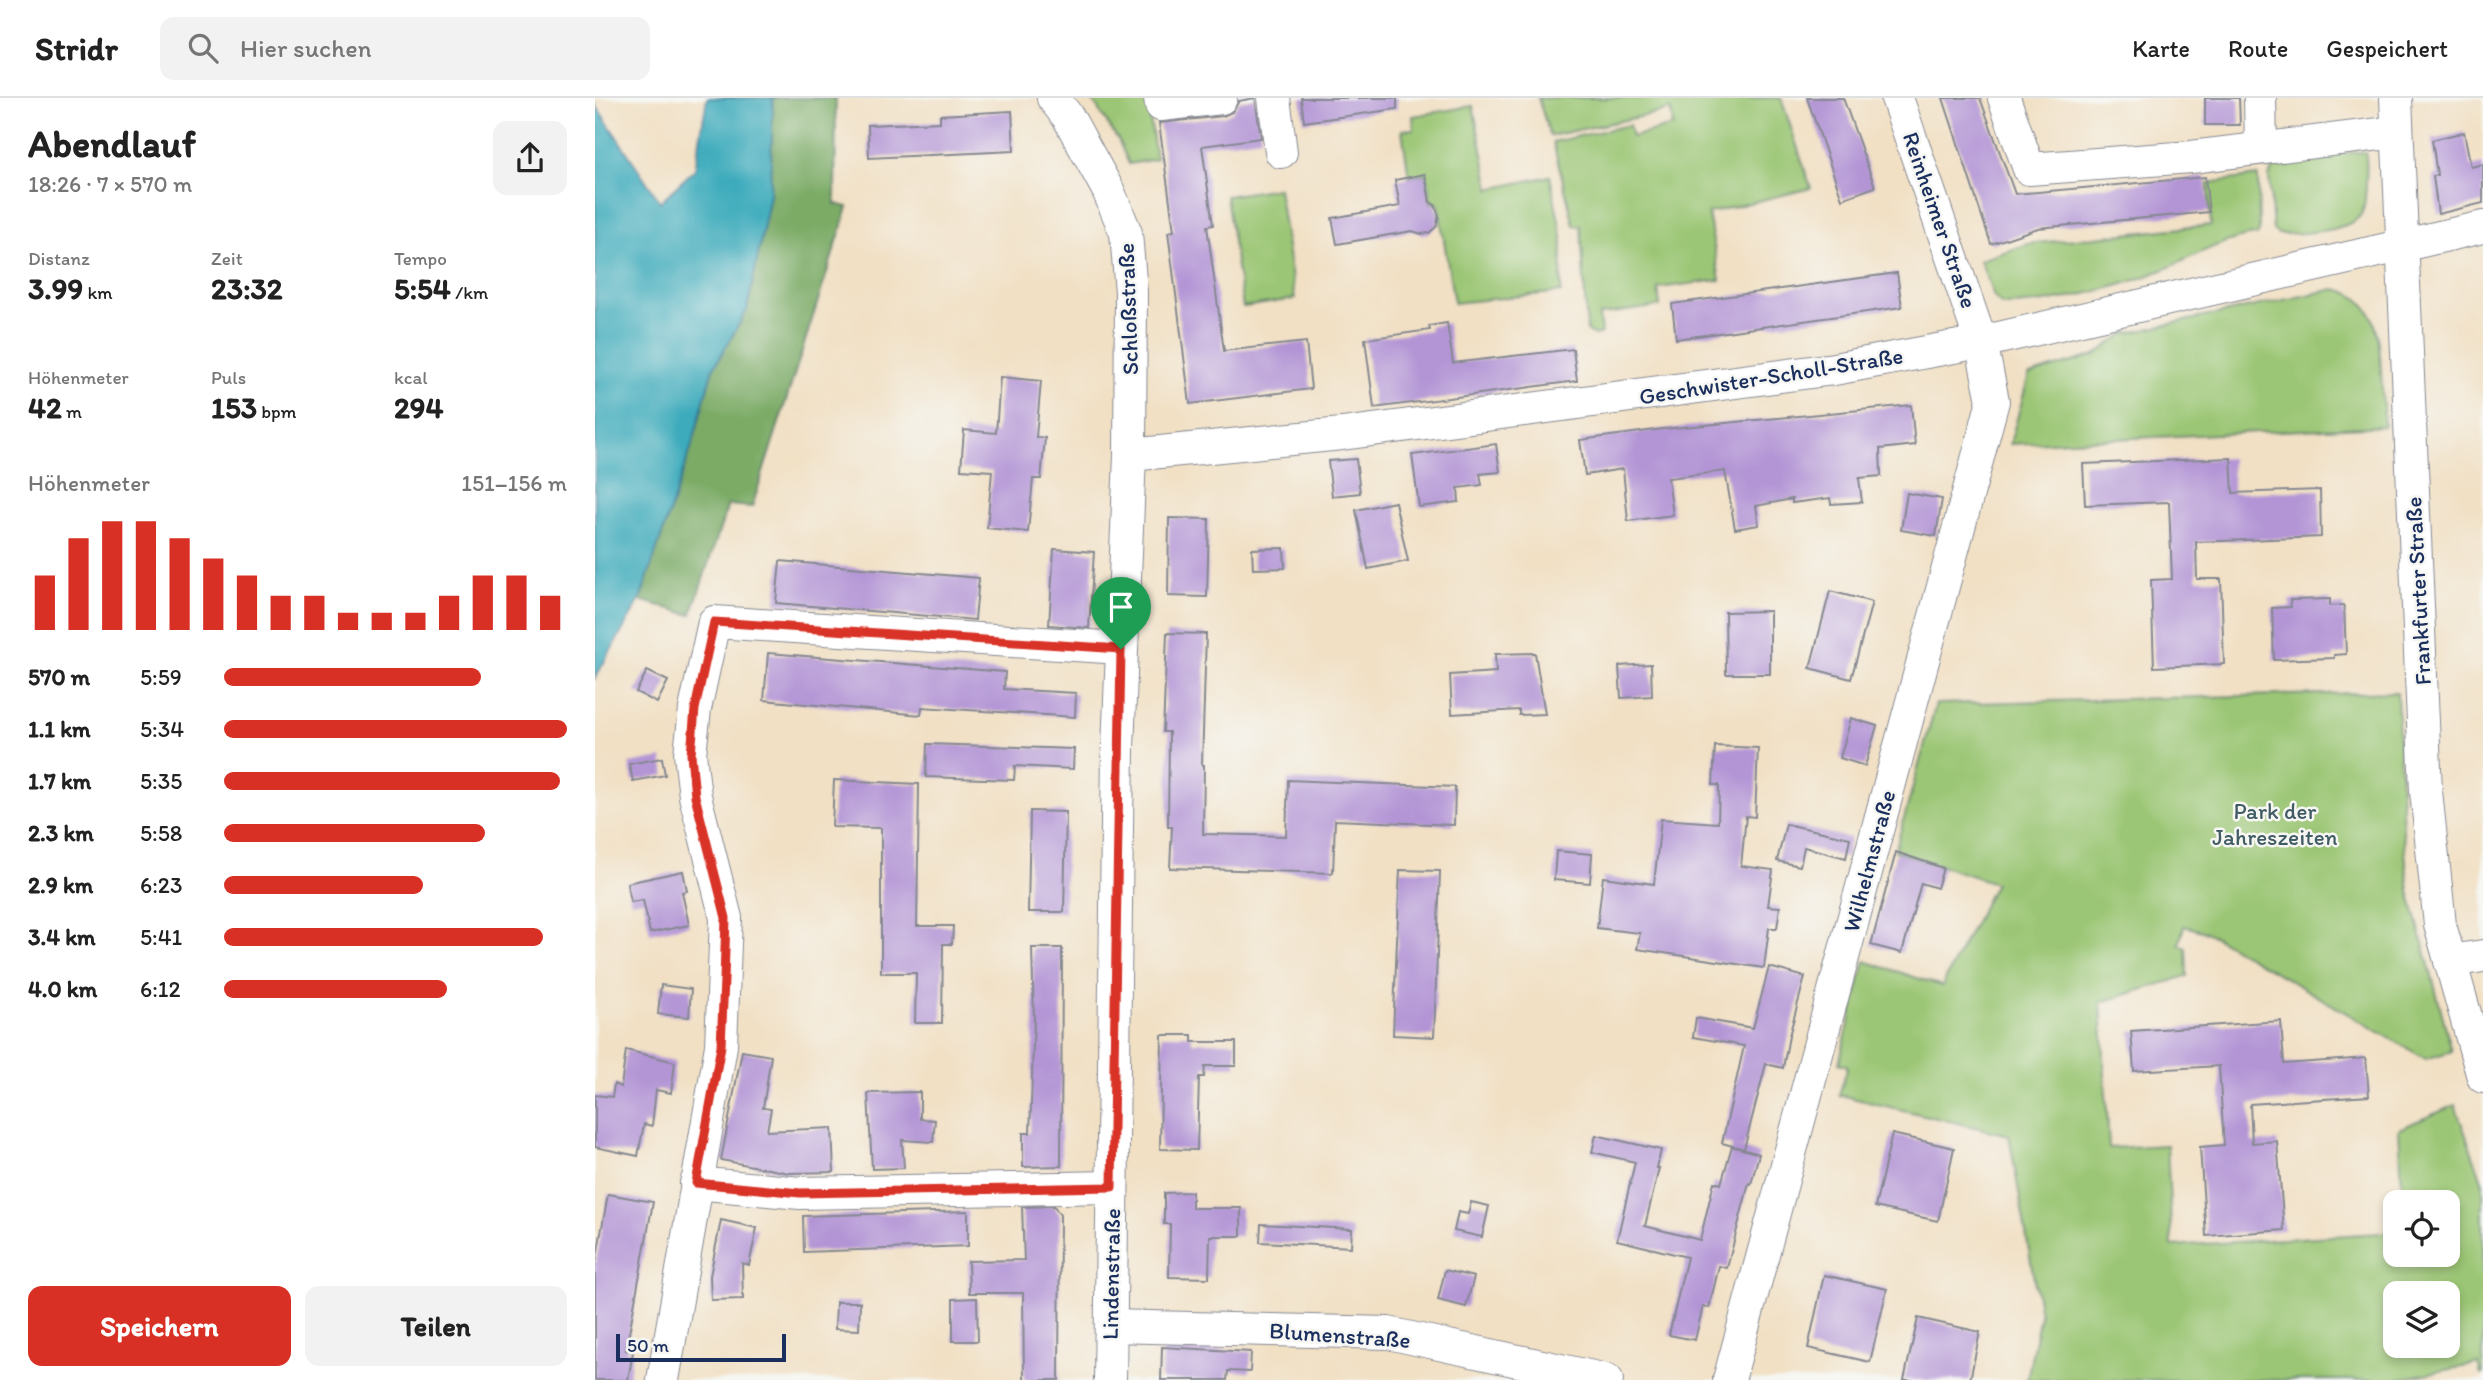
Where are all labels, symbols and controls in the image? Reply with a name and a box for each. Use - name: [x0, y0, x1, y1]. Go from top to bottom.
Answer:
- search box: [160, 17, 650, 80]
- text: Stridr: [35, 29, 118, 68]
- icon: search: [184, 29, 222, 67]
- text: Hier suchen: [240, 32, 372, 64]
- text: Karte: [2132, 34, 2190, 63]
- text: Route: [2228, 34, 2288, 63]
- text: Gespeichert: [2326, 34, 2448, 63]
- text: Abendlauf: [28, 121, 196, 167]
- button: share: [493, 121, 567, 195]
- street label: Reinheimer Straße: [1897, 128, 1983, 312]
- text: 18:26 · 7 × 570 m: [28, 170, 192, 198]
- street label: Schloßstraße: [1112, 242, 1144, 376]
- text: Distanz: [28, 247, 90, 270]
- text: Zeit: [211, 247, 243, 270]
- text: Tempo: [394, 247, 447, 270]
- text: 3.99: [28, 270, 83, 307]
- text: 23:32: [211, 270, 283, 307]
- text: 5:54: [394, 270, 451, 307]
- text: km: [83, 281, 113, 304]
- text: /km: [451, 281, 488, 304]
- street label: Geschwister-Scholl-Straße: [1637, 341, 1905, 411]
- text: Höhenmeter: [28, 366, 129, 389]
- text: Puls: [211, 366, 246, 389]
- text: kcal: [394, 366, 428, 389]
- text: 42: [28, 389, 62, 426]
- text: 153: [211, 389, 257, 426]
- text: 294: [394, 389, 444, 426]
- text: m: [62, 400, 82, 423]
- text: bpm: [257, 400, 297, 423]
- text: Höhenmeter: [28, 469, 150, 497]
- text: 151–156 m: [461, 469, 567, 497]
- street label: Frankfurter Straße: [2399, 496, 2437, 686]
- pin: [1091, 577, 1151, 649]
- icon: arrive: [1102, 588, 1140, 626]
- text: 570 m: [28, 663, 90, 691]
- text: 5:59: [140, 663, 182, 691]
- text: 1.1 km: [28, 715, 91, 743]
- text: 5:34: [140, 715, 184, 743]
- text: 1.7 km: [28, 767, 91, 795]
- text: 5:35: [140, 767, 182, 795]
- street label: Wilhelmstraße: [1837, 787, 1901, 935]
- park label: Park der Jahreszeiten: [2212, 797, 2338, 851]
- text: 2.3 km: [28, 819, 94, 847]
- text: 5:58: [140, 819, 182, 847]
- text: 2.9 km: [28, 871, 93, 899]
- text: 6:23: [140, 871, 182, 899]
- text: 3.4 km: [28, 923, 96, 951]
- text: 5:41: [140, 923, 182, 951]
- text: 4.0 km: [28, 975, 97, 1003]
- text: 6:12: [140, 975, 181, 1003]
- map controls: [2383, 1190, 2460, 1358]
- button: locate: [2383, 1190, 2460, 1267]
- street label: Lindenstraße: [1096, 1208, 1126, 1340]
- button: layers: [2383, 1281, 2460, 1358]
- button: Speichern: [28, 1286, 291, 1366]
- button: Teilen: [305, 1286, 567, 1366]
- street label: Blumenstraße: [1268, 1316, 1412, 1354]
- scale bar: [616, 1331, 786, 1363]
- text: 50 m: [627, 1334, 669, 1357]

